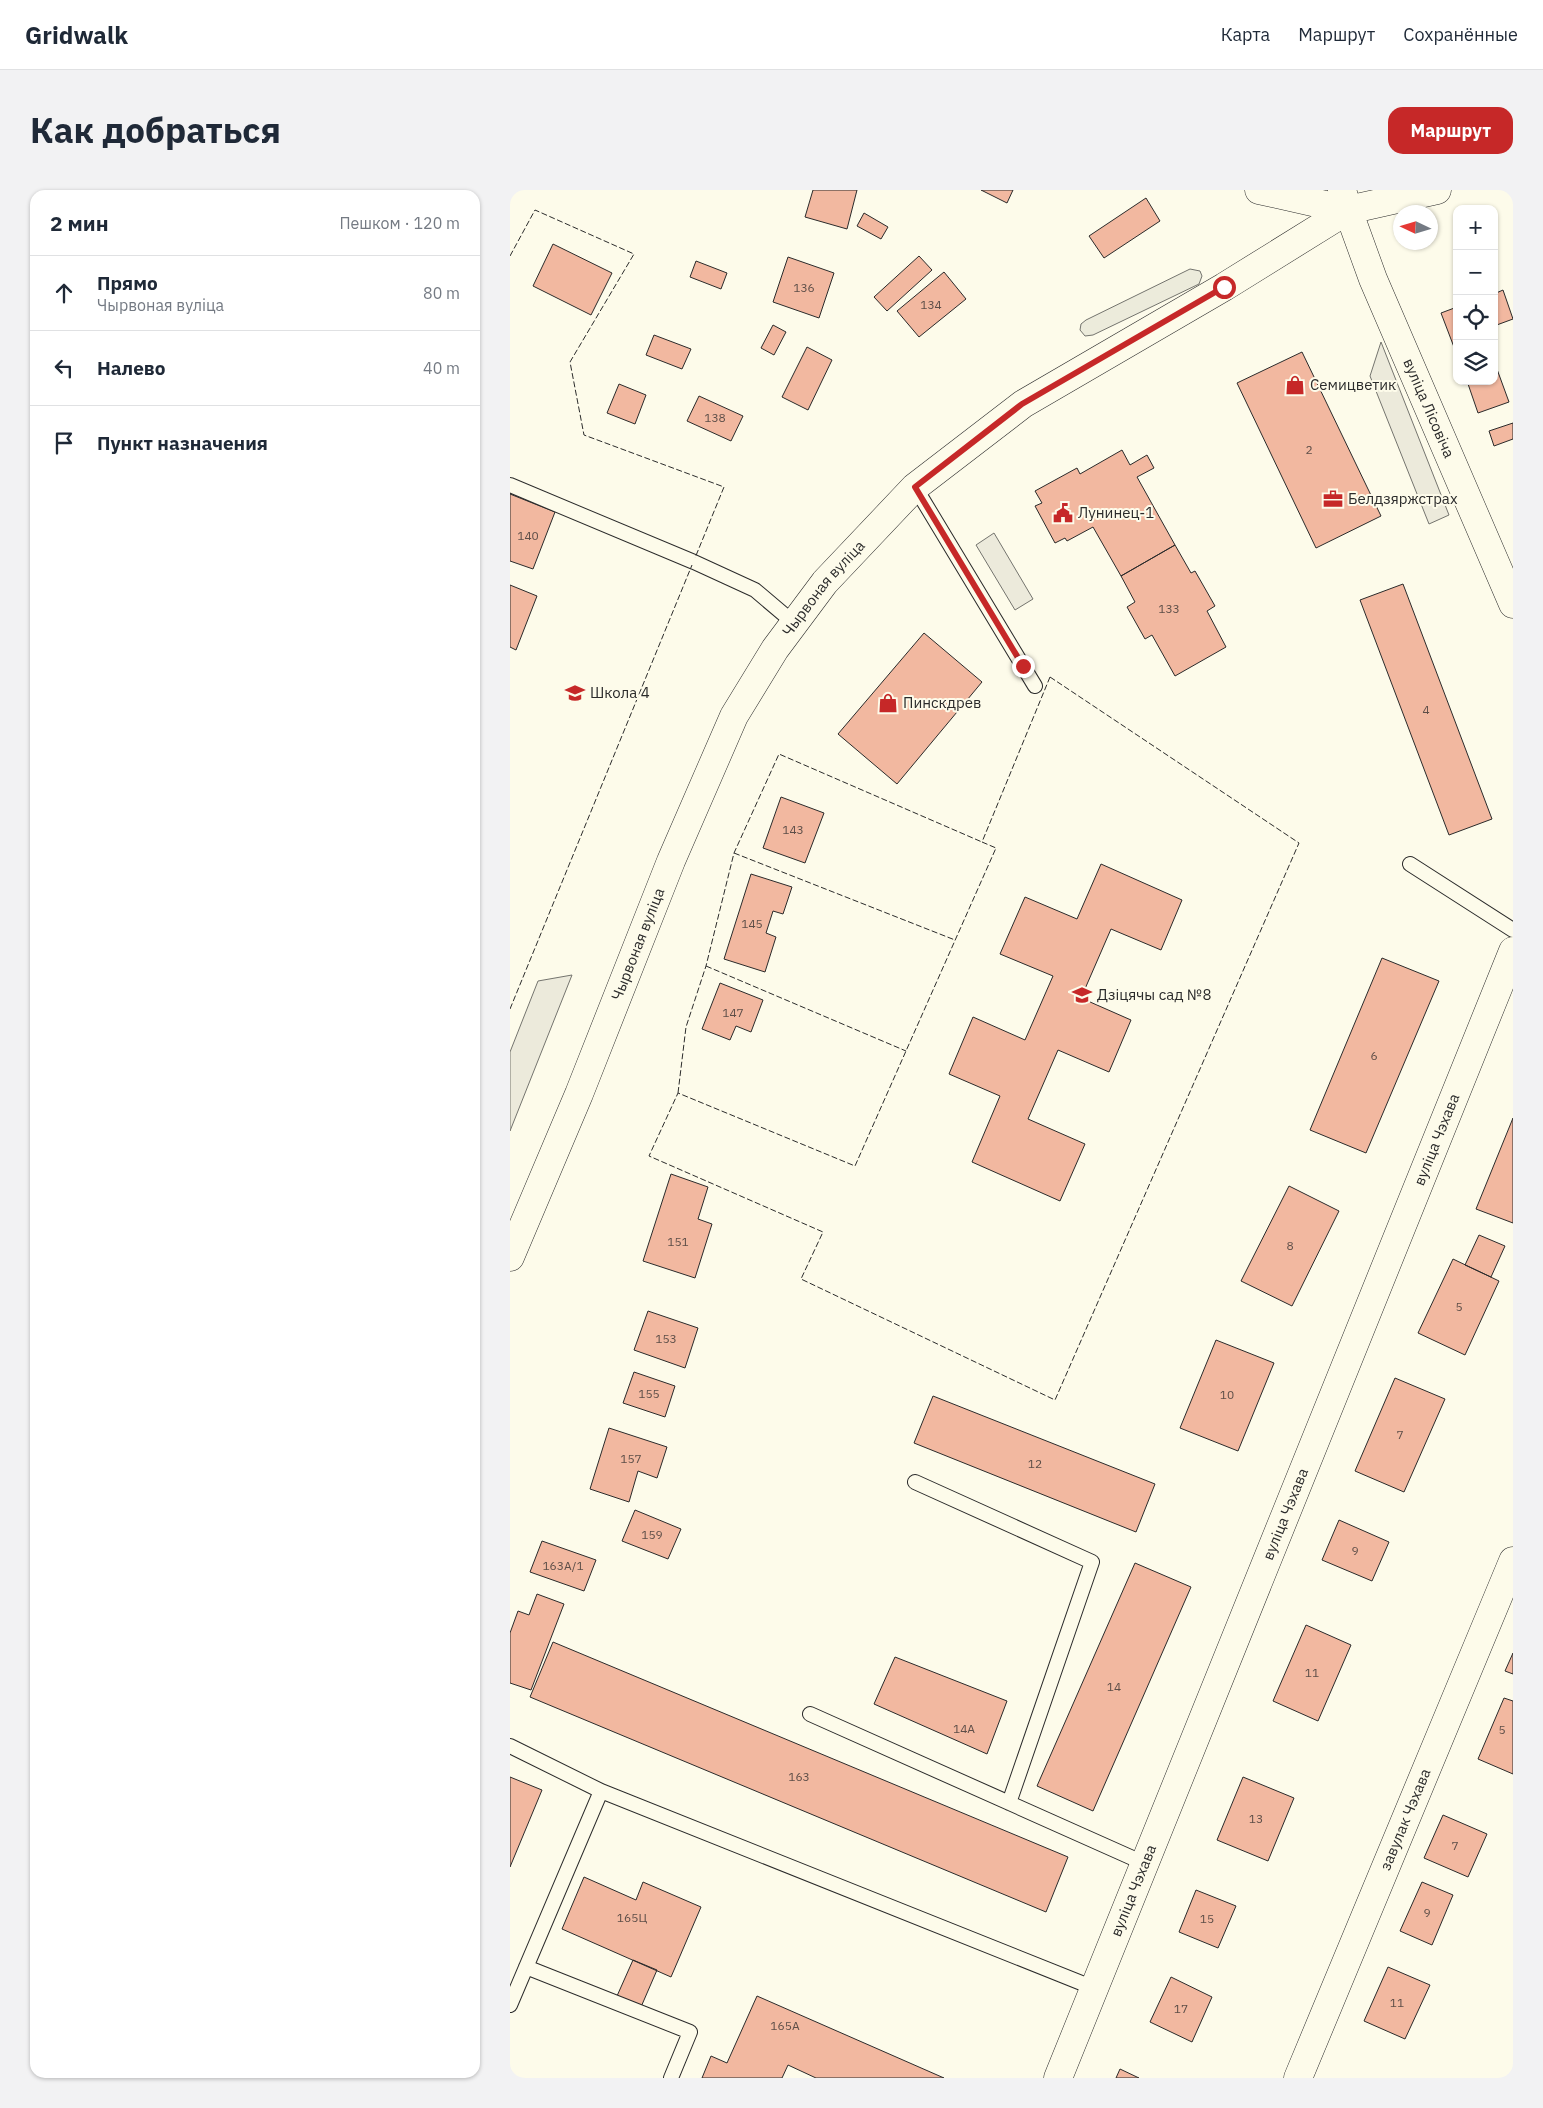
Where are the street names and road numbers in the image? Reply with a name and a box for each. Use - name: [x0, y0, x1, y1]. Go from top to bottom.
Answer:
- street label: вуліца Лісовіча: [1399, 355, 1459, 461]
- street label: Чырвоная вуліца: [778, 536, 869, 640]
- street label: Чырвоная вуліца: [607, 885, 668, 1003]
- street label: вуліца Чэхава: [1409, 1091, 1463, 1188]
- street label: вуліца Чэхава: [1258, 1465, 1312, 1563]
- street label: завулак Чэхава: [1375, 1766, 1435, 1873]
- street label: вуліца Чэхава: [1106, 1842, 1160, 1939]

